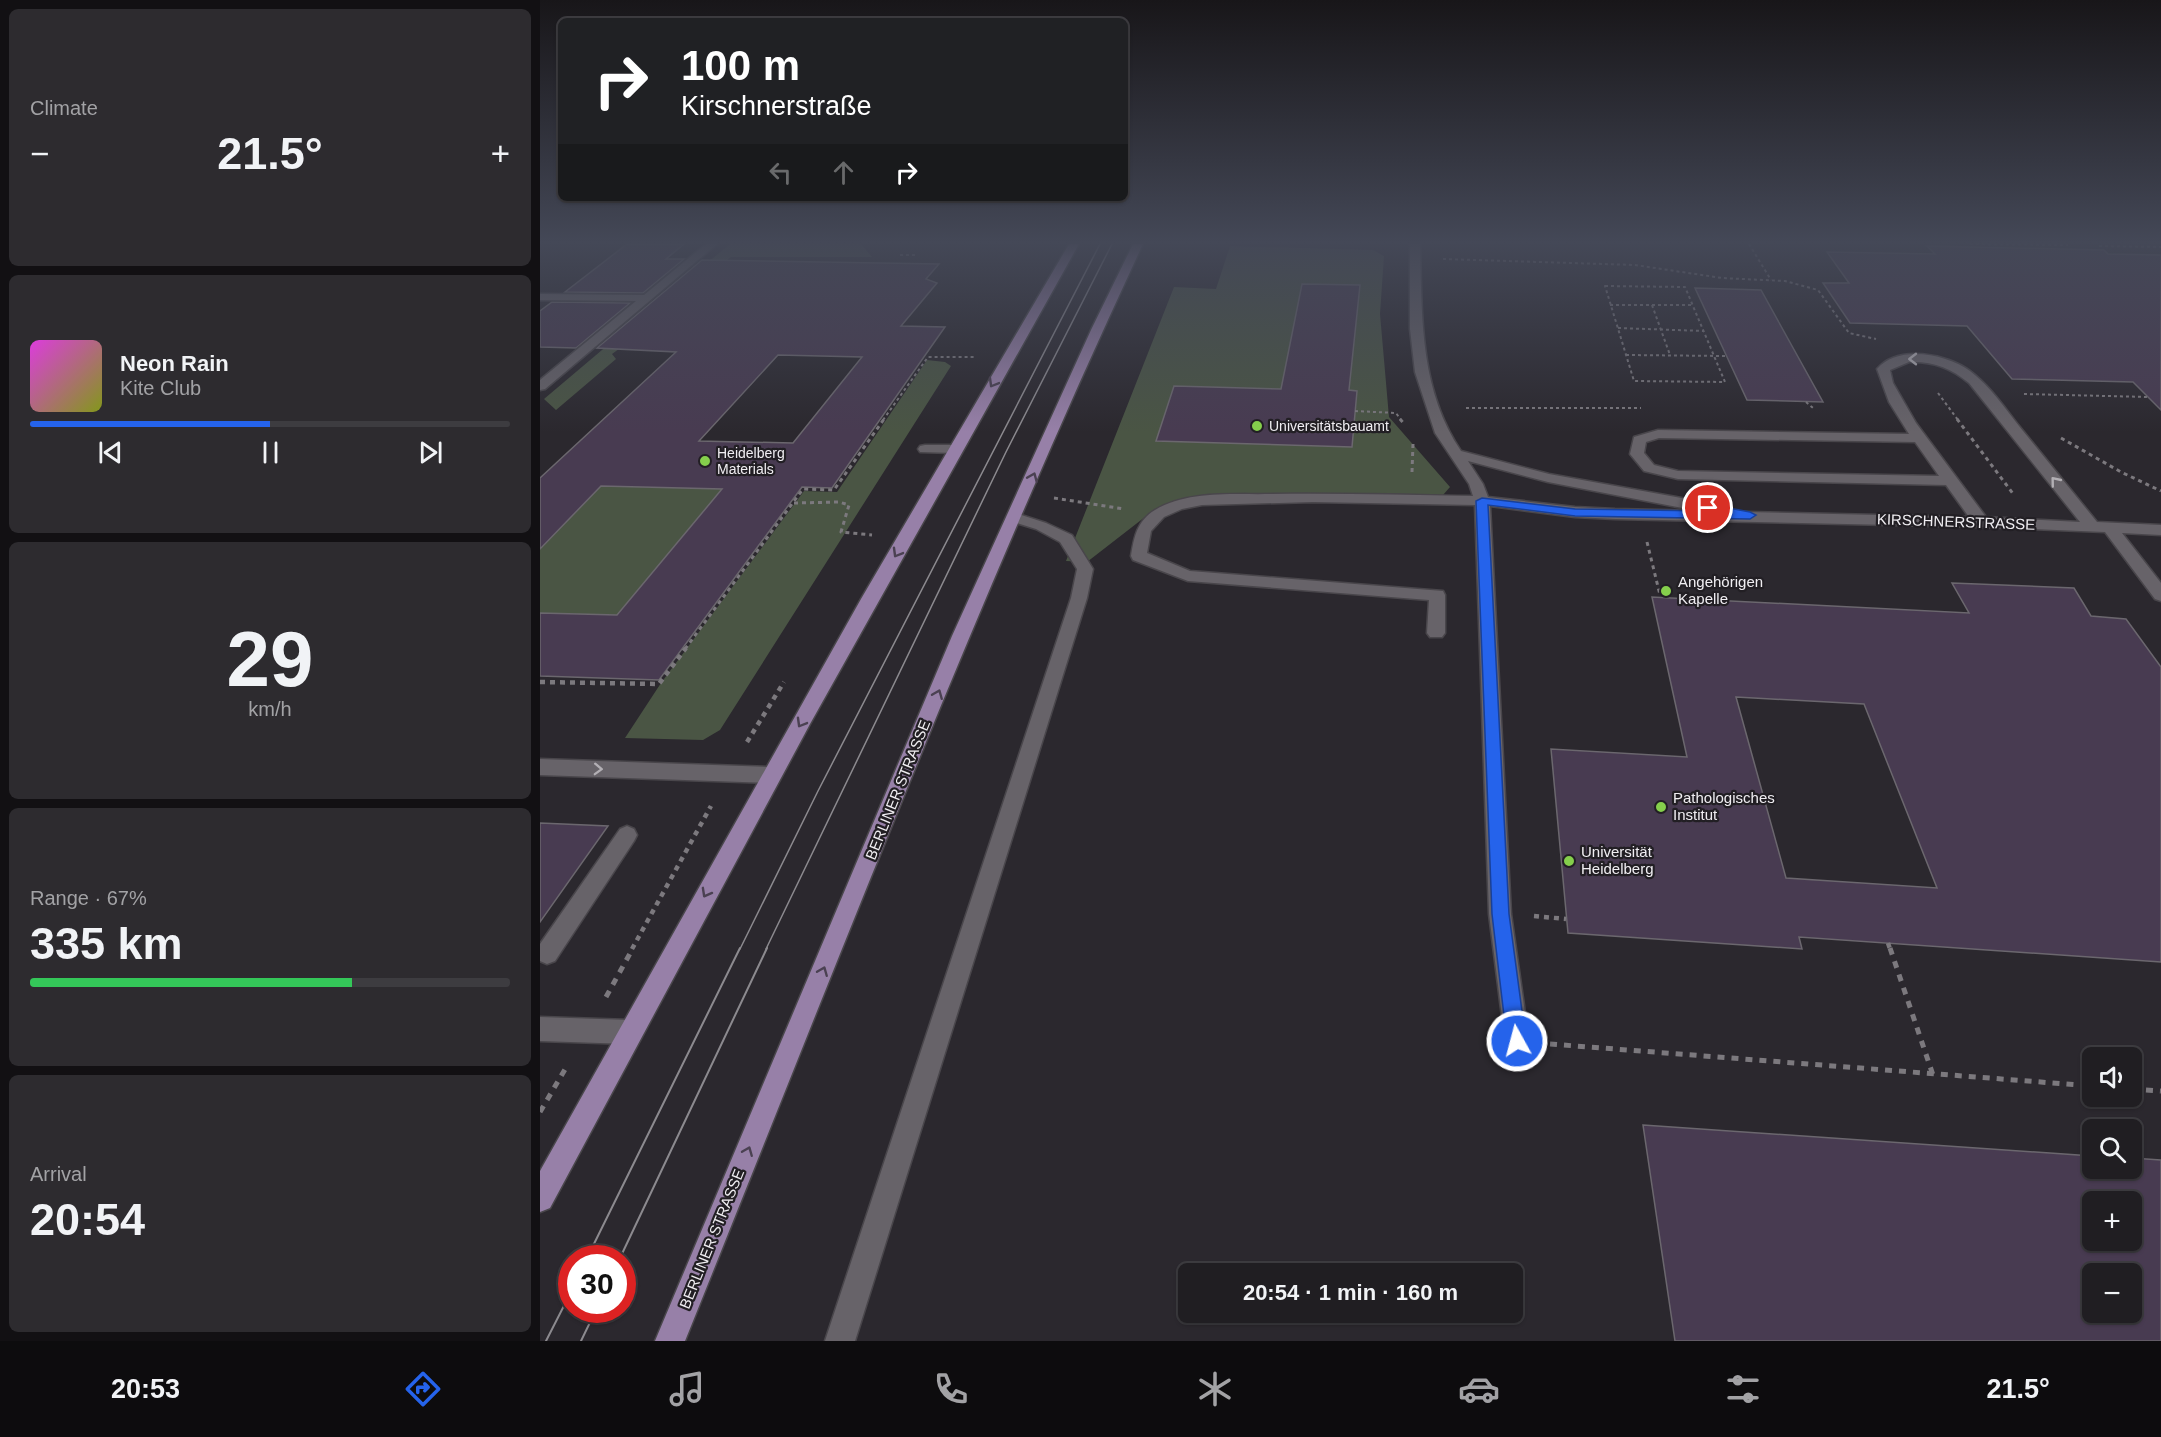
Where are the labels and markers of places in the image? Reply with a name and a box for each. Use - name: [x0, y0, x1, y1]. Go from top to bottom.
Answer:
- place label: Universitätsbauamt: [1269, 418, 1389, 434]
- marker: Universitätsbauamt: [1250, 419, 1264, 433]
- place label: Heidelberg Materials: [717, 445, 785, 477]
- marker: Heidelberg Materials: [698, 454, 712, 468]
- pin: [1682, 482, 1733, 533]
- place label: Angehörigen Kapelle: [1678, 573, 1763, 607]
- marker: Angehörigen Kapelle: [1659, 584, 1673, 598]
- place label: Pathologisches Institut: [1673, 789, 1775, 823]
- marker: Pathologisches Institut: [1654, 800, 1668, 814]
- place label: Universität Heidelberg: [1581, 843, 1654, 877]
- marker: Universität Heidelberg: [1562, 854, 1576, 868]

